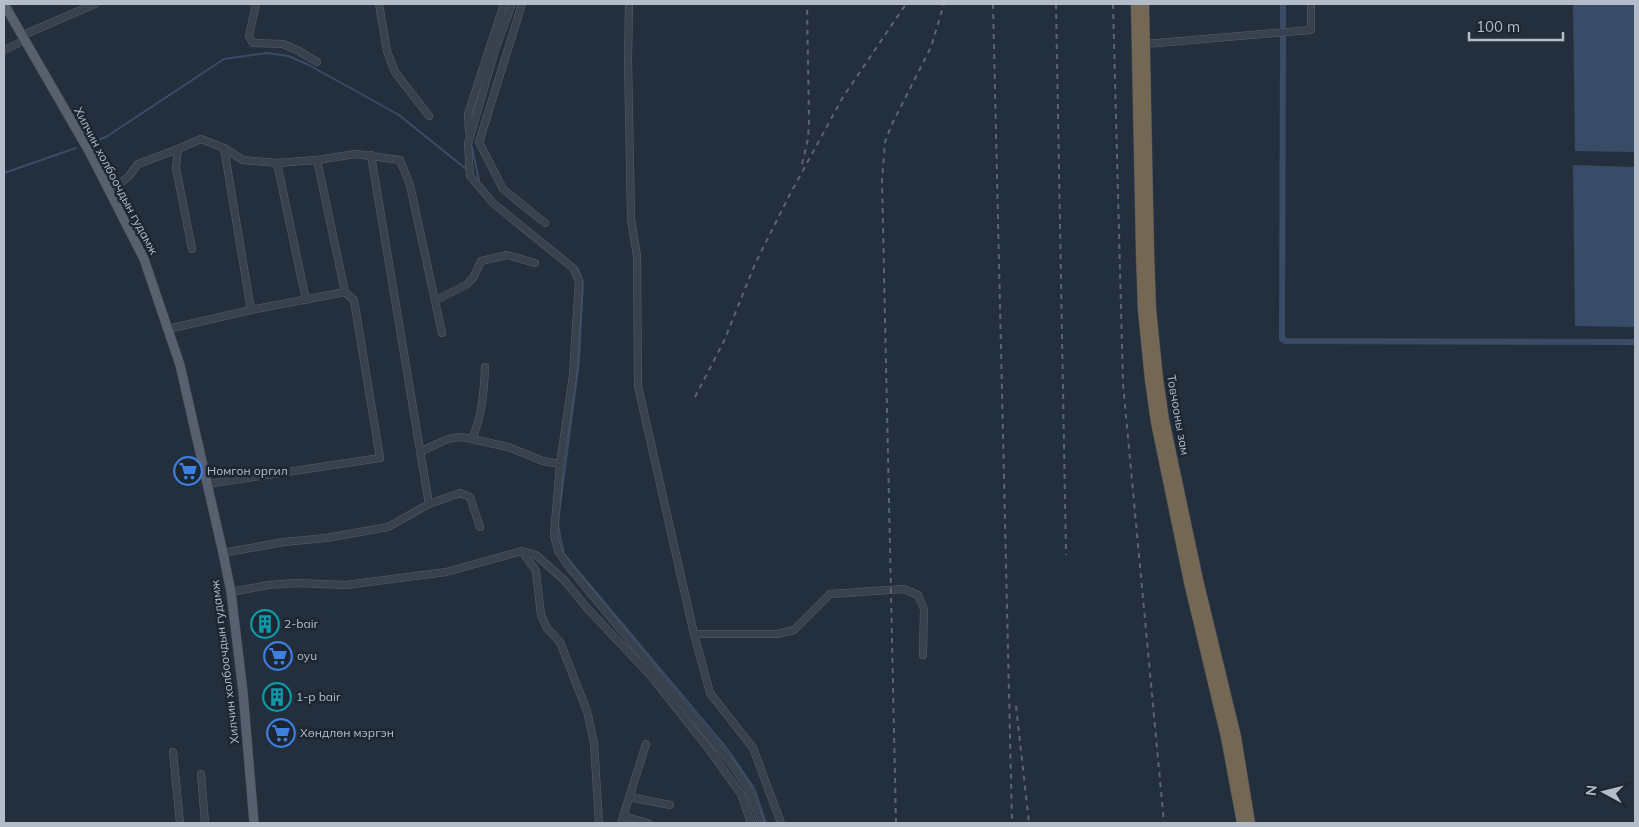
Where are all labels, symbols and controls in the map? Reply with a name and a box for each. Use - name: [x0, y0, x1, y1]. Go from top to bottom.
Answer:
- scale bar: [1469, 10, 1563, 42]
- text: 100 m: [1476, 17, 1520, 36]
- street label: Хилчин холбоочдын гудамж: [71, 104, 162, 257]
- street label: Товчооны зам: [1164, 374, 1193, 456]
- supermarket icon: Номгон оргил: [173, 456, 203, 486]
- place label: Номгон оргил: [207, 463, 288, 478]
- street label: Хилчин холбоочдын гудамж: [207, 579, 242, 745]
- building icon: 2-bair: [250, 609, 280, 639]
- place label: 2-bair: [284, 616, 319, 631]
- supermarket icon: oyu: [263, 641, 293, 671]
- place label: oyu: [297, 648, 317, 663]
- building icon: 1-p bair: [262, 682, 292, 712]
- place label: 1-p bair: [296, 689, 341, 704]
- supermarket icon: Хөндлөн мэргэн: [266, 718, 296, 748]
- place label: Хөндлөн мэргэн: [300, 725, 394, 740]
- north arrow: [1579, 767, 1629, 817]
- text: N: [1582, 784, 1601, 797]

